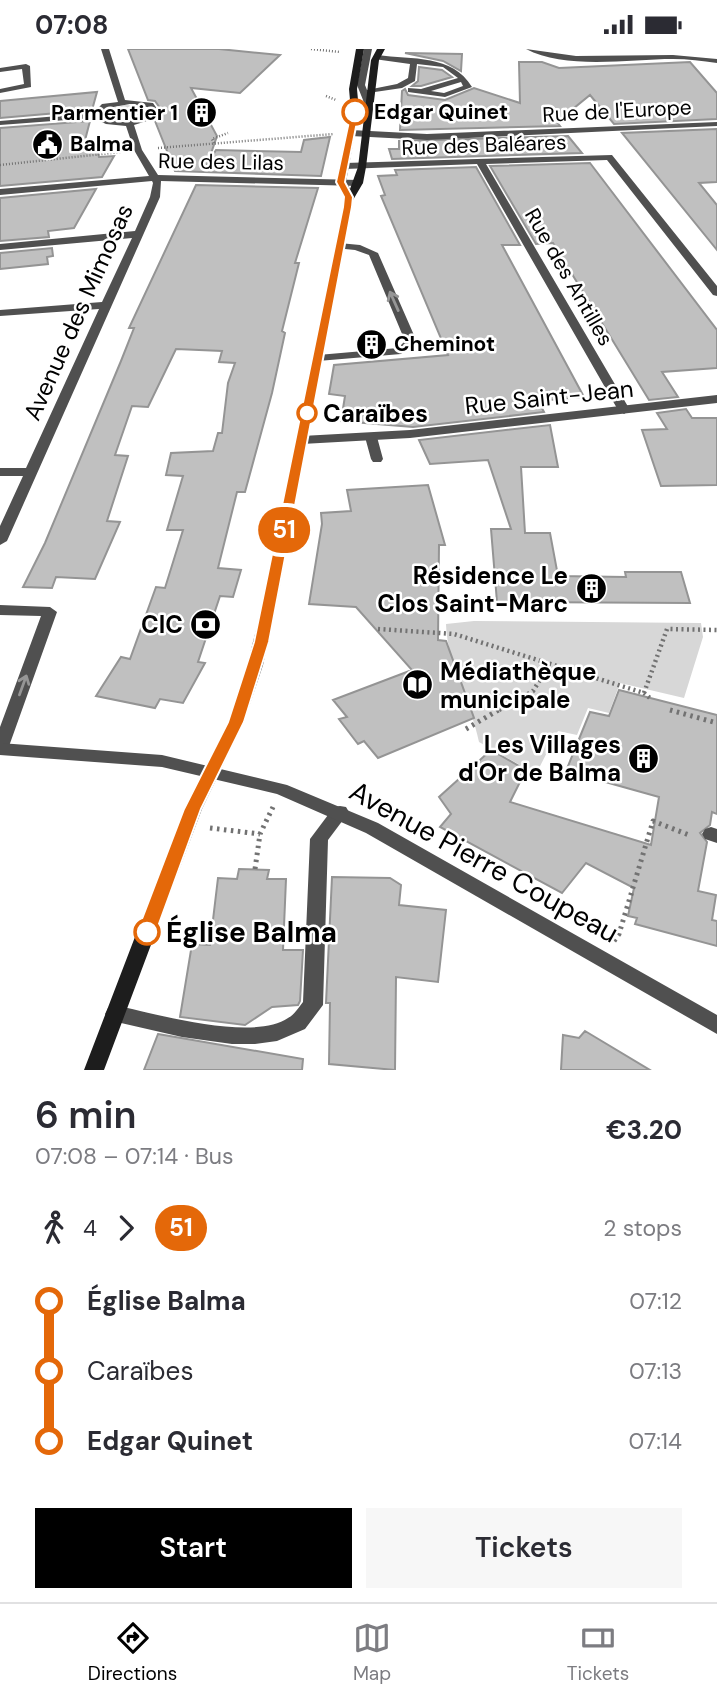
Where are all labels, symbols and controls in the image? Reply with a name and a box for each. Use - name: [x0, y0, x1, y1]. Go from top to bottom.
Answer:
- text: 07:08: [35, 8, 108, 42]
- street label: Rue de l'Europe: [542, 93, 692, 129]
- building icon: Parmentier 1: [184, 96, 218, 130]
- place label: Edgar Quinet: [374, 98, 508, 126]
- place label: Parmentier 1: [51, 99, 178, 127]
- marker: Edgar Quinet: [342, 99, 368, 125]
- public building icon: Balma: [30, 127, 64, 161]
- street label: Rue des Baléares: [401, 128, 567, 162]
- place label: Balma: [70, 130, 133, 158]
- street label: Rue des Lilas: [158, 147, 284, 177]
- street label: Avenue des Mimosas: [16, 199, 140, 425]
- street label: Rue des Antilles: [518, 203, 620, 351]
- one-way arrow: [387, 291, 400, 312]
- building icon: Cheminot: [354, 327, 388, 361]
- place label: Cheminot: [394, 330, 495, 358]
- street label: Rue Saint-Jean: [463, 373, 635, 421]
- place label: Caraïbes: [323, 398, 428, 429]
- marker: Caraïbes: [297, 403, 317, 423]
- line badge: 51: [252, 507, 316, 553]
- text: 51: [272, 514, 296, 545]
- place label: Résidence Le Clos Saint-Marc: [377, 560, 568, 619]
- building icon: Résidence Le Clos Saint-Marc: [574, 572, 608, 606]
- bank icon: CIC: [189, 607, 223, 641]
- place label: CIC: [141, 609, 183, 640]
- place label: Médiathèque municipale: [440, 656, 597, 715]
- library icon: Médiathèque municipale: [400, 668, 434, 702]
- one-way arrow: [18, 675, 30, 697]
- place label: Les Villages d'Or de Balma: [458, 729, 621, 788]
- building icon: Les Villages d'Or de Balma: [627, 741, 661, 775]
- street label: Avenue Pierre Coupeau: [343, 773, 625, 951]
- place label: Église Balma: [166, 914, 337, 951]
- marker: Église Balma: [134, 919, 160, 945]
- text: 6 min: [35, 1090, 137, 1140]
- text: €3.20: [606, 1113, 682, 1147]
- text: 07:08 – 07:14 · Bus: [35, 1141, 234, 1171]
- icon: walk: [35, 1209, 73, 1247]
- icon: forward: [107, 1209, 145, 1247]
- text: 51: [169, 1212, 193, 1243]
- text: 4: [83, 1213, 97, 1243]
- text: 2 stops: [603, 1213, 682, 1243]
- text: Église Balma: [87, 1284, 246, 1318]
- text: 07:12: [629, 1286, 682, 1316]
- text: Caraïbes: [87, 1354, 193, 1388]
- text: 07:13: [629, 1356, 682, 1386]
- text: Edgar Quinet: [87, 1424, 253, 1458]
- text: 07:14: [629, 1426, 682, 1456]
- button: Start: [35, 1508, 352, 1588]
- button: Tickets: [366, 1508, 682, 1588]
- tab: Directions: [88, 1619, 177, 1686]
- tab: Map: [353, 1619, 391, 1686]
- tab: Tickets: [567, 1619, 629, 1686]

